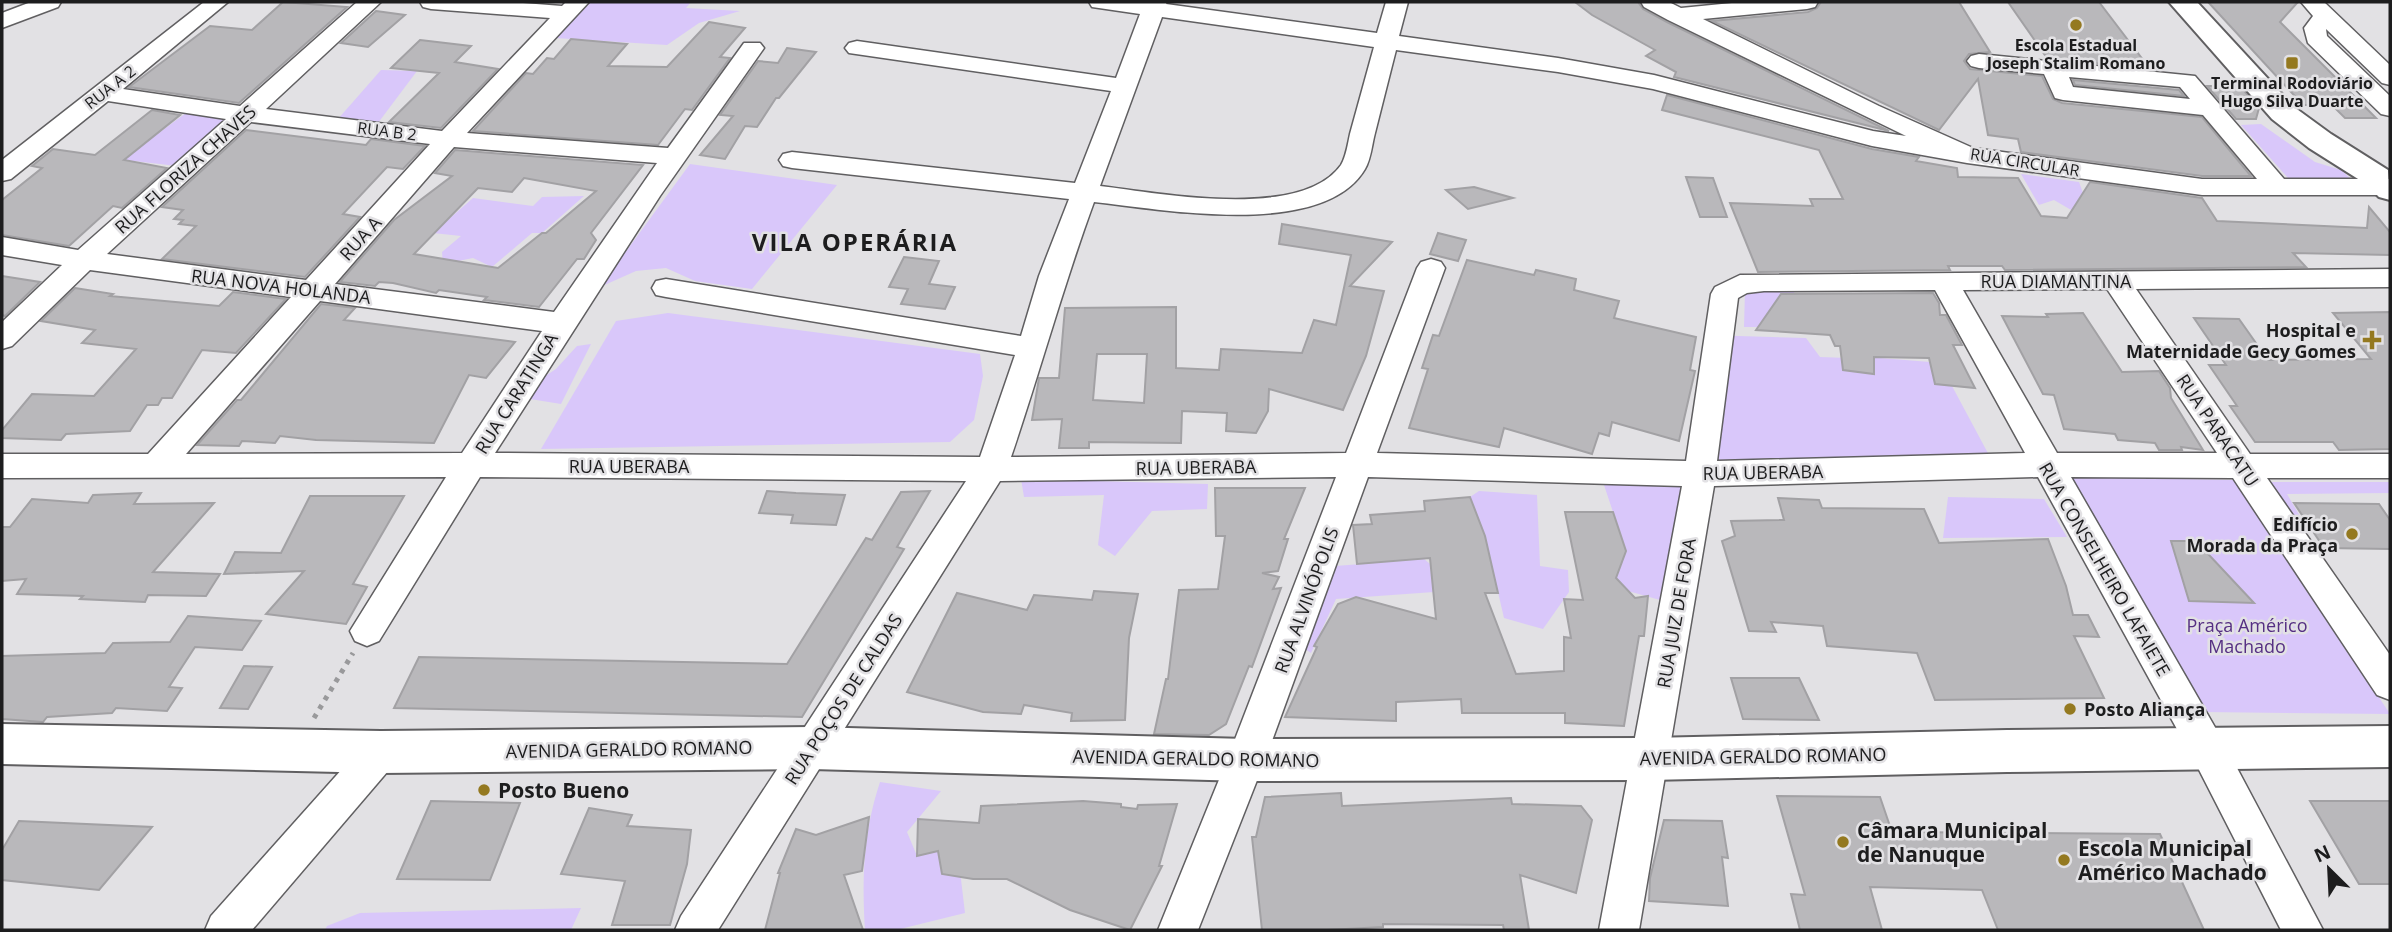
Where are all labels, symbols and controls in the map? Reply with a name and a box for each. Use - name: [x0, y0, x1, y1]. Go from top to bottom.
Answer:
- marker: Escola Estadual Joseph Stalim Romano: [2068, 17, 2084, 33]
- place label: Escola Estadual Joseph Stalim Romano: [1985, 34, 2165, 74]
- marker: Terminal Rodoviário Hugo Silva Duarte: [2284, 55, 2300, 71]
- street label: RUA A 2: [80, 60, 140, 114]
- place label: Terminal Rodoviário Hugo Silva Duarte: [2211, 72, 2373, 112]
- street label: RUA FLORIZA CHAVES: [109, 99, 261, 239]
- street label: RUA B 2: [356, 116, 418, 146]
- street label: RUA CIRCULAR: [1969, 143, 2081, 182]
- street label: RUA A: [334, 210, 387, 265]
- district label: VILA OPERÁRIA: [752, 225, 958, 258]
- street label: RUA NOVA HOLANDA: [190, 263, 373, 309]
- street label: RUA DIAMANTINA: [1981, 269, 2132, 293]
- place label: Hospital e Maternidade Gecy Gomes: [2126, 318, 2356, 363]
- street label: RUA CARATINGA: [469, 327, 563, 458]
- marker: Hospital e Maternidade Gecy Gomes: [2362, 330, 2382, 350]
- street label: RUA PARACATU: [2171, 369, 2265, 491]
- street label: RUA UBERABA: [569, 454, 690, 478]
- street label: RUA UBERABA: [1136, 454, 1257, 480]
- street label: RUA CONSELHEIRO LAFAIETE: [2034, 458, 2176, 680]
- street label: RUA UBERABA: [1703, 459, 1824, 485]
- place label: Edifício Morada da Praça: [2186, 512, 2338, 557]
- street label: RUA ALVINÓPOLIS: [1268, 524, 1344, 676]
- marker: Edifício Morada da Praça: [2344, 526, 2360, 542]
- street label: RUA JUIZ DE FORA: [1651, 536, 1701, 690]
- street label: RUA POÇOS DE CALDAS: [779, 609, 907, 789]
- park label: Praça Américo Machado: [2187, 613, 2308, 658]
- place label: Posto Aliança: [2084, 697, 2205, 721]
- marker: Posto Aliança: [2062, 701, 2078, 717]
- street label: AVENIDA GERALDO ROMANO: [505, 735, 753, 763]
- street label: AVENIDA GERALDO ROMANO: [1639, 742, 1887, 770]
- street label: AVENIDA GERALDO ROMANO: [1072, 744, 1320, 772]
- place label: Posto Bueno: [498, 776, 629, 804]
- marker: Posto Bueno: [476, 782, 492, 798]
- place label: Câmara Municipal de Nanuque: [1857, 816, 2047, 868]
- marker: Câmara Municipal de Nanuque: [1835, 834, 1851, 850]
- place label: Escola Municipal Américo Machado: [2078, 834, 2267, 886]
- north arrow: [2294, 834, 2364, 904]
- text: N: [2310, 838, 2334, 868]
- marker: Escola Municipal Américo Machado: [2056, 852, 2072, 868]

